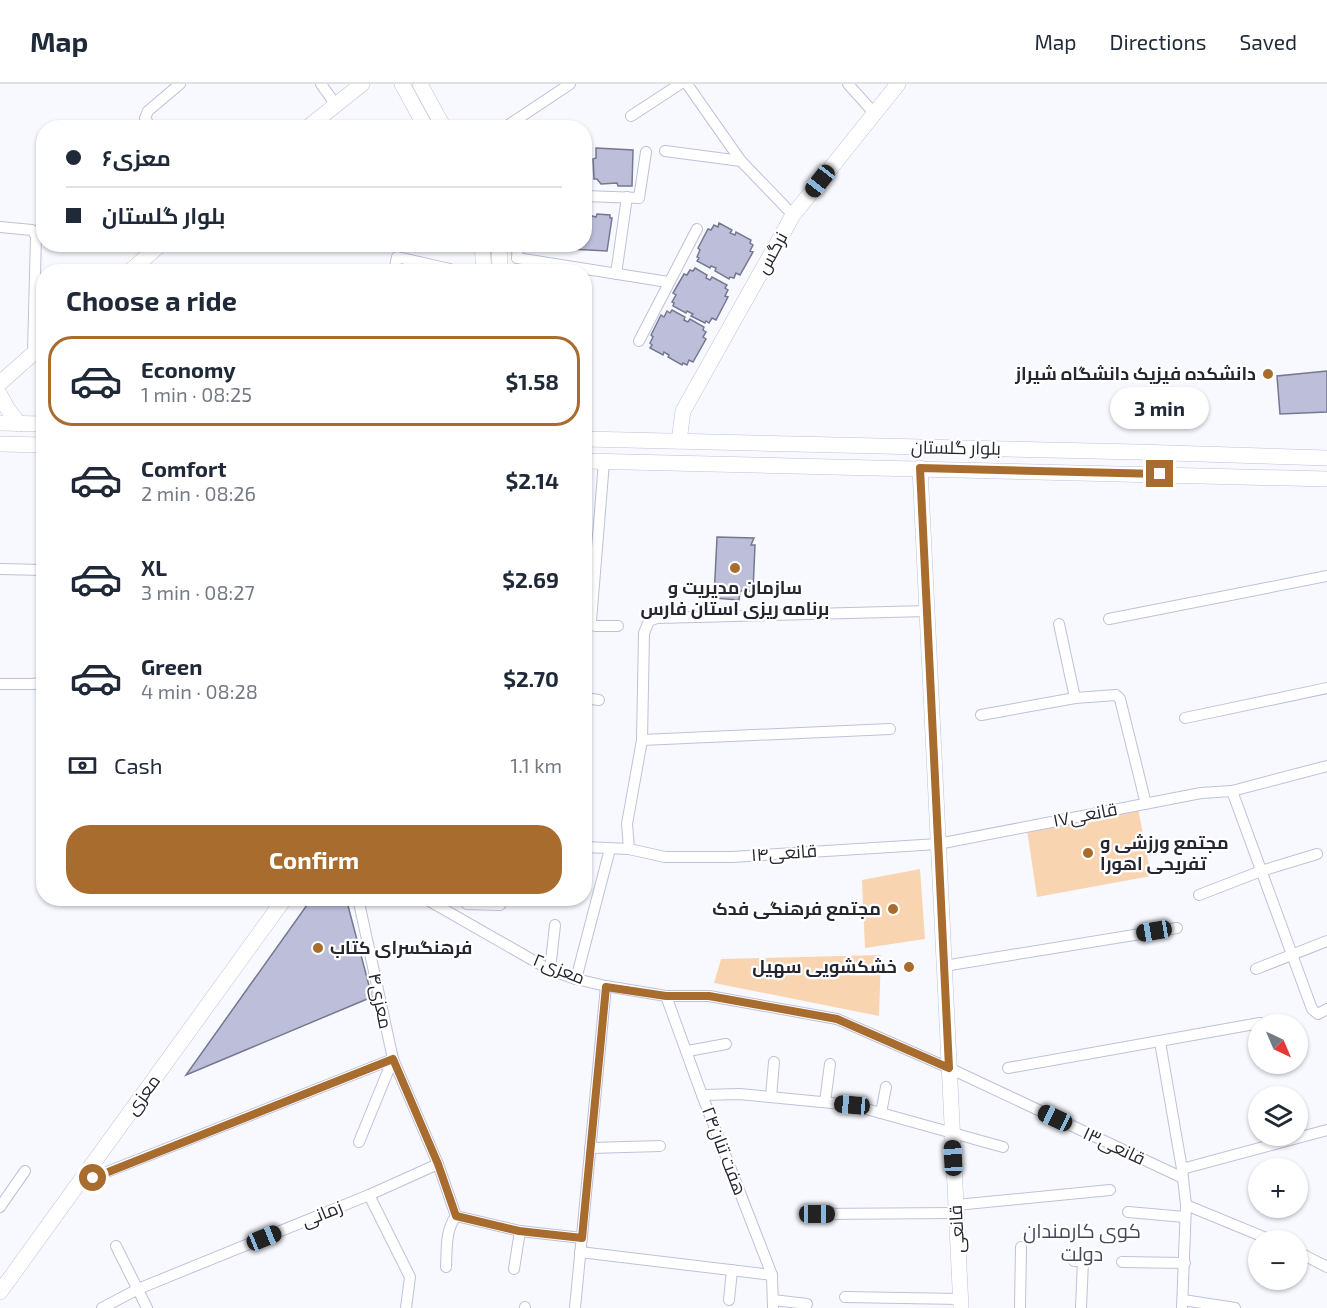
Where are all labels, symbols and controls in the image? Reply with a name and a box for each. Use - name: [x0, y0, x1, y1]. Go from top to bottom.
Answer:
- text: Map: [30, 24, 88, 58]
- text: Map: [1034, 29, 1077, 54]
- text: Directions: [1110, 29, 1206, 54]
- text: Saved: [1239, 29, 1297, 54]
- text: ۶معزی: [102, 144, 171, 170]
- car: [802, 161, 838, 201]
- text: بلوار گلستان: [102, 202, 225, 228]
- street label: نرگس: [751, 228, 792, 278]
- text: Choose a ride: [66, 284, 237, 316]
- icon: car: [69, 354, 123, 408]
- text: Economy: [141, 356, 236, 382]
- place label: دانشکده فیزیک دانشگاه شیراز: [1014, 362, 1256, 385]
- marker: دانشکده فیزیک دانشگاه شیراز: [1261, 367, 1275, 381]
- text: $1.58: [506, 368, 559, 394]
- text: 1 min · 08:25: [141, 382, 252, 406]
- callout: 3 min: [1110, 387, 1210, 429]
- text: 3 min: [1134, 396, 1185, 420]
- street label: بلوار گلستان: [911, 435, 1001, 460]
- icon: car: [69, 453, 123, 507]
- text: Comfort: [141, 455, 226, 481]
- route end: [1146, 460, 1173, 487]
- text: $2.14: [506, 467, 559, 493]
- text: 2 min · 08:26: [141, 481, 256, 505]
- icon: car: [69, 552, 123, 606]
- text: XL: [141, 554, 167, 580]
- marker: سازمان مدیریت و برنامه ریزی استان فارس: [728, 561, 742, 575]
- text: $2.69: [502, 566, 559, 592]
- place label: سازمان مدیریت و برنامه ریزی استان فارس: [641, 576, 829, 620]
- text: 3 min · 08:27: [141, 580, 255, 604]
- icon: car: [69, 651, 123, 705]
- text: Green: [141, 653, 203, 679]
- text: $2.70: [503, 665, 559, 691]
- text: 4 min · 08:28: [141, 679, 258, 703]
- icon: cash: [66, 749, 99, 782]
- text: Cash: [114, 752, 163, 778]
- text: 1.1 km: [510, 753, 562, 777]
- street label: ۱۷قانعی: [1051, 797, 1119, 832]
- button: Confirm: [66, 825, 562, 894]
- place label: مجتمع ورزشی و تفریحی اهورا: [1100, 831, 1229, 875]
- street label: ۱۴قانعی: [750, 839, 818, 866]
- marker: مجتمع ورزشی و تفریحی اهورا: [1081, 846, 1095, 860]
- place label: مجتمع فرهنگی فدک: [712, 897, 881, 921]
- marker: مجتمع فرهنگی فدک: [886, 902, 900, 916]
- car: [1135, 919, 1173, 943]
- place label: فرهنگسرای کتاب: [330, 936, 472, 959]
- marker: فرهنگسرای کتاب: [311, 941, 325, 955]
- street label: ۲معزی: [530, 948, 589, 989]
- place label: خشکشویی سهیل: [752, 955, 897, 978]
- marker: خشکشویی سهیل: [902, 960, 916, 974]
- street label: ۴معزی: [363, 971, 398, 1031]
- north arrow: [1248, 1014, 1308, 1074]
- map controls: [1248, 1014, 1308, 1290]
- street label: معزی: [120, 1070, 165, 1119]
- button: layers: [1248, 1086, 1308, 1146]
- car: [833, 1094, 871, 1116]
- car: [1035, 1102, 1075, 1134]
- street label: هفت تنان۲۴: [697, 1103, 752, 1199]
- street label: ۱۳قانعی: [1079, 1121, 1149, 1170]
- car: [943, 1140, 963, 1176]
- button: +: [1248, 1158, 1308, 1218]
- route start: [79, 1164, 106, 1191]
- street label: زمانی: [298, 1195, 346, 1232]
- street label: قانعی: [944, 1204, 969, 1254]
- car: [799, 1205, 835, 1223]
- district label: کوی کارمندان دولت: [1023, 1218, 1141, 1266]
- car: [244, 1223, 284, 1253]
- button: −: [1248, 1230, 1308, 1290]

